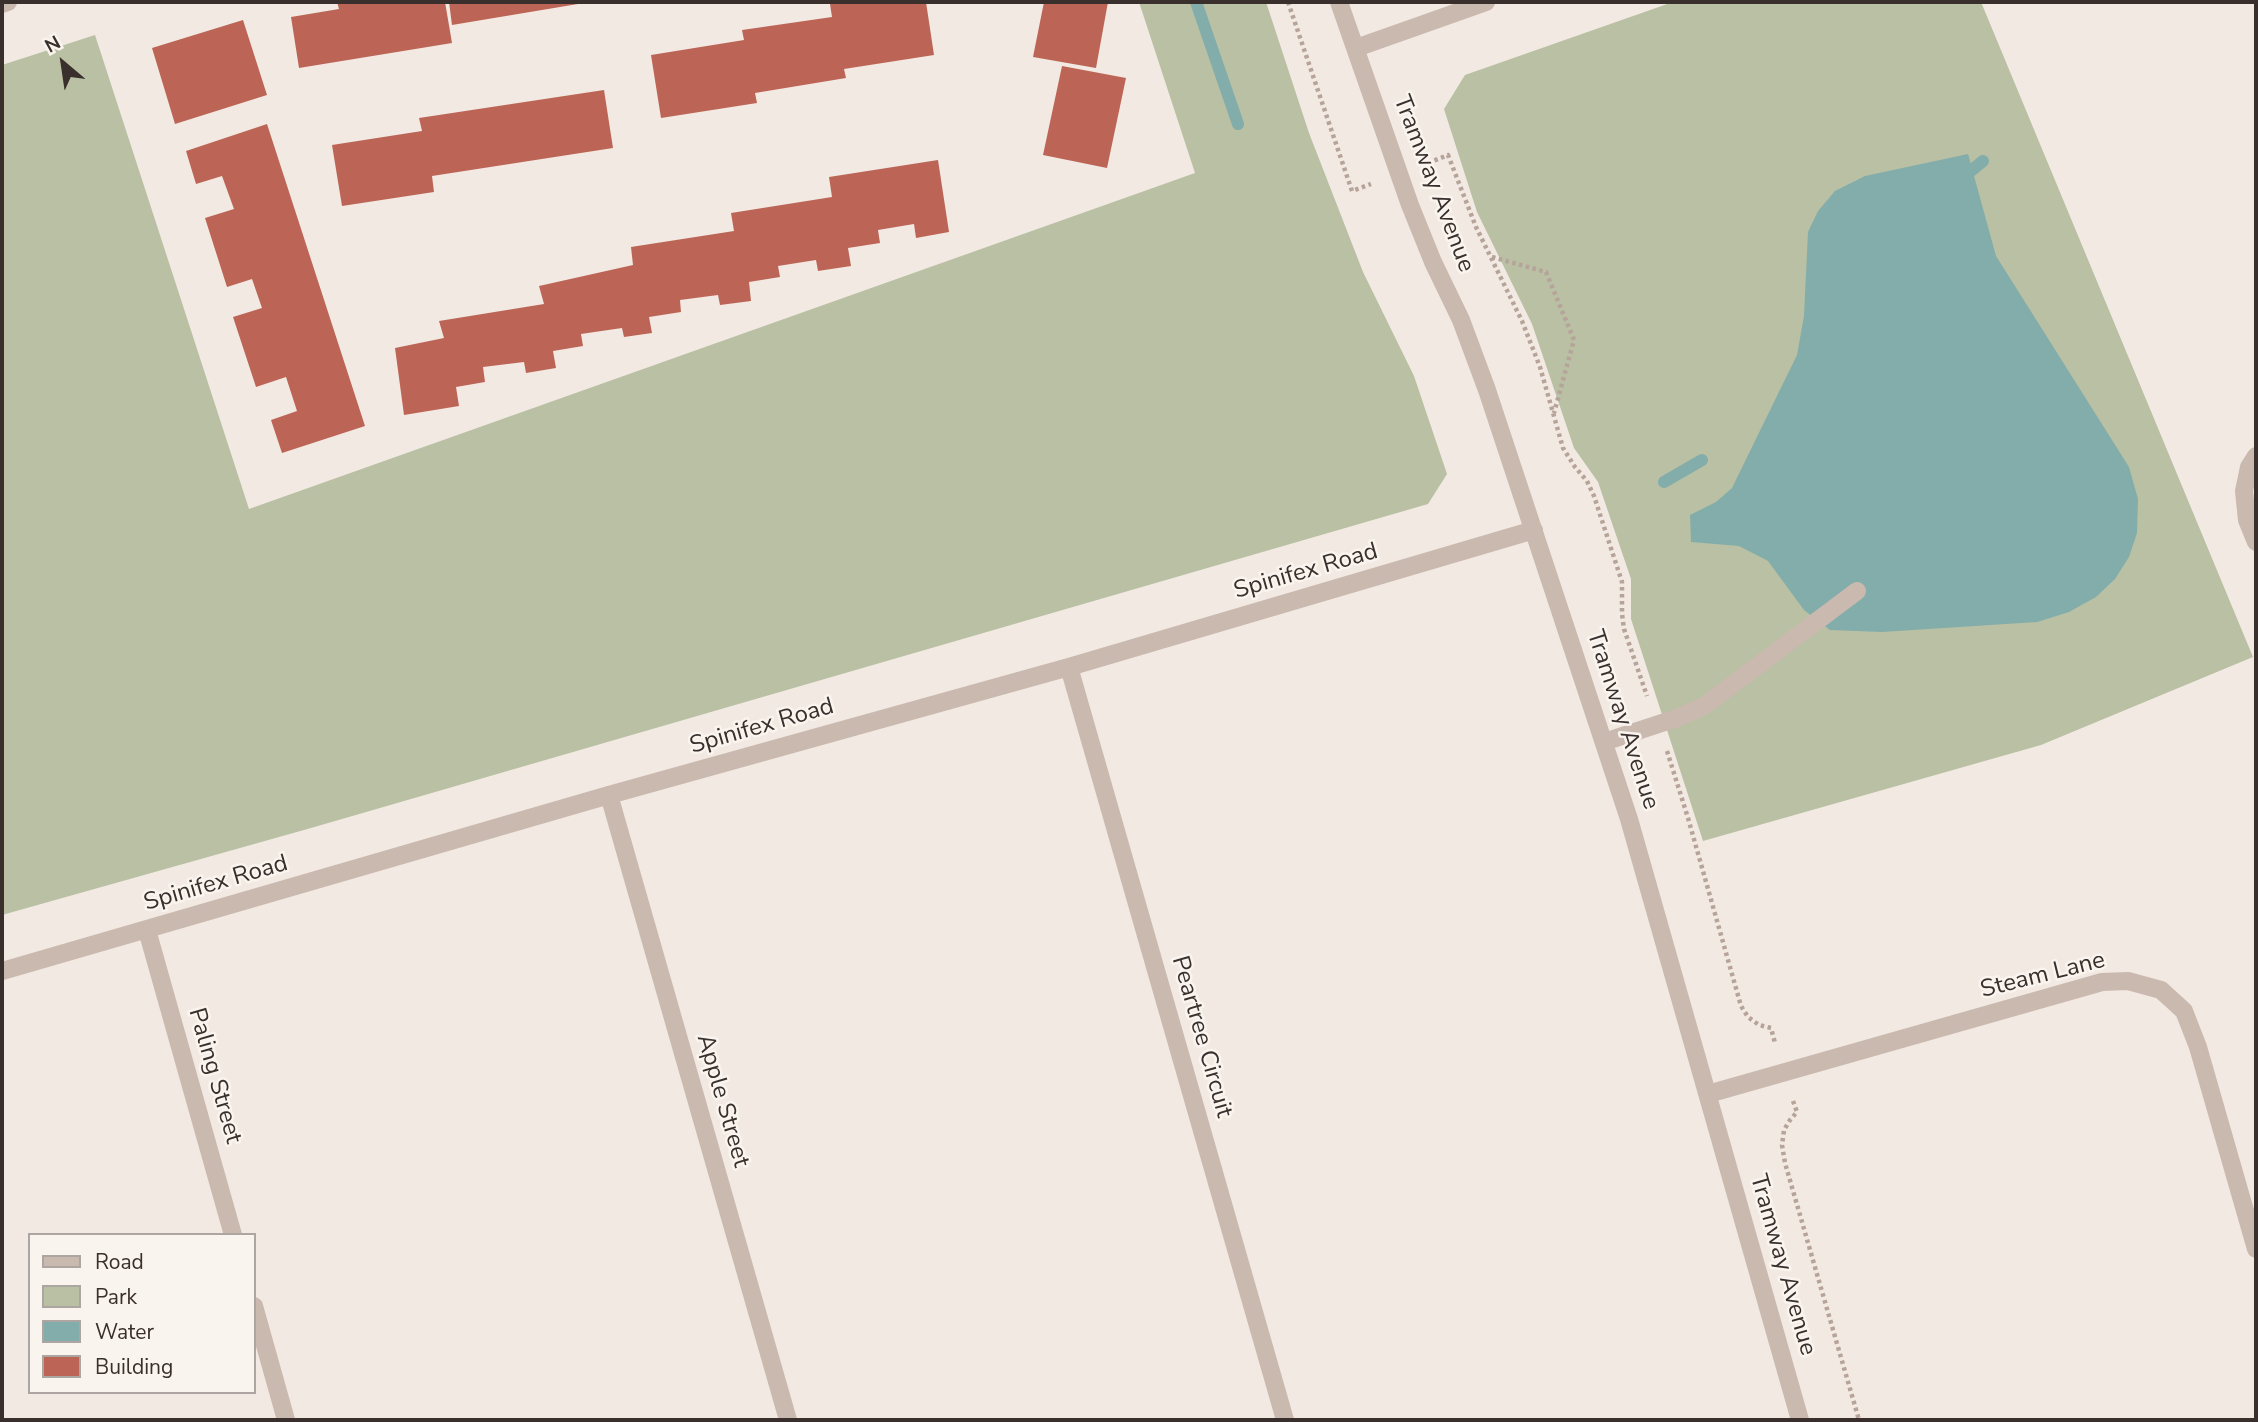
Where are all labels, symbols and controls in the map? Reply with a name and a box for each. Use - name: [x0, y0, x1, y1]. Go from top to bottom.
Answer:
- north arrow: [28, 28, 98, 98]
- text: N: [40, 30, 65, 59]
- street label: Tramway Avenue: [1386, 92, 1480, 276]
- street label: Spinifex Road: [1231, 538, 1381, 606]
- street label: Tramway Avenue: [1579, 627, 1665, 813]
- street label: Spinifex Road: [687, 693, 837, 761]
- street label: Spinifex Road: [141, 850, 291, 918]
- street label: Steam Lane: [1978, 947, 2108, 1005]
- street label: Peartree Circuit: [1164, 953, 1238, 1121]
- street label: Paling Street: [181, 1005, 247, 1147]
- street label: Apple Street: [689, 1031, 755, 1171]
- street label: Tramway Avenue: [1742, 1171, 1822, 1359]
- legend: [28, 1233, 256, 1394]
- text: Road: [95, 1248, 144, 1276]
- text: Park: [95, 1283, 137, 1311]
- text: Water: [95, 1318, 154, 1346]
- text: Building: [95, 1353, 173, 1381]

